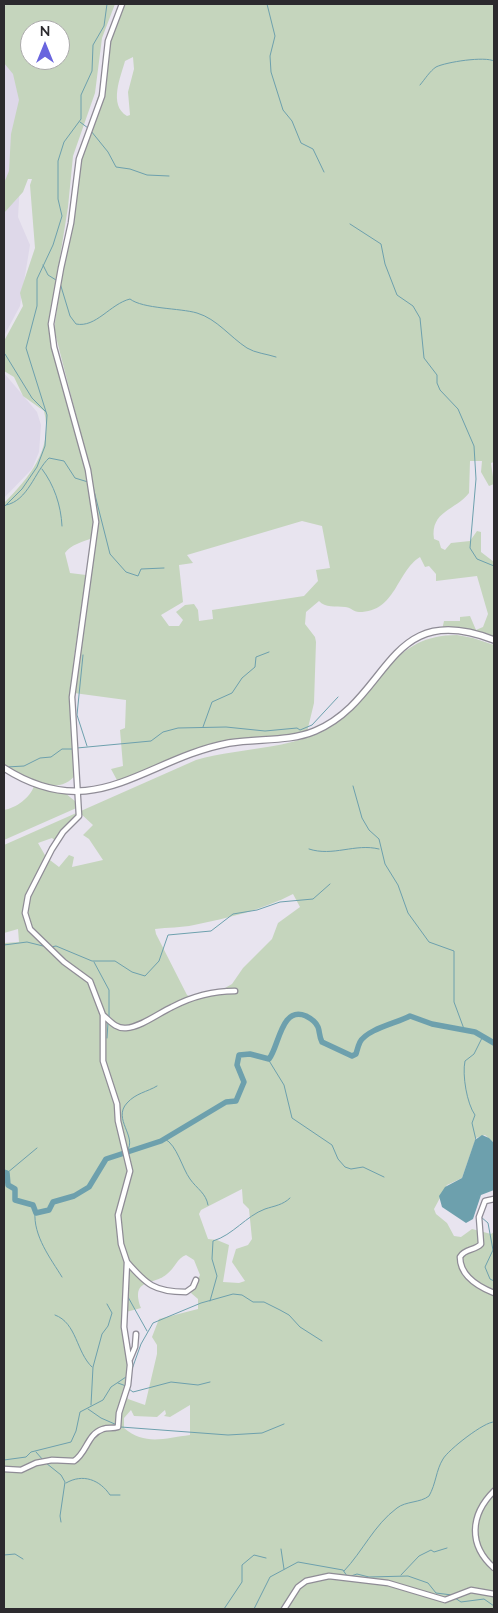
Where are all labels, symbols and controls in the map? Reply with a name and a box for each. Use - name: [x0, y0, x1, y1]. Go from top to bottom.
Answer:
- north arrow: [20, 20, 70, 70]
- text: N: [40, 22, 50, 40]

